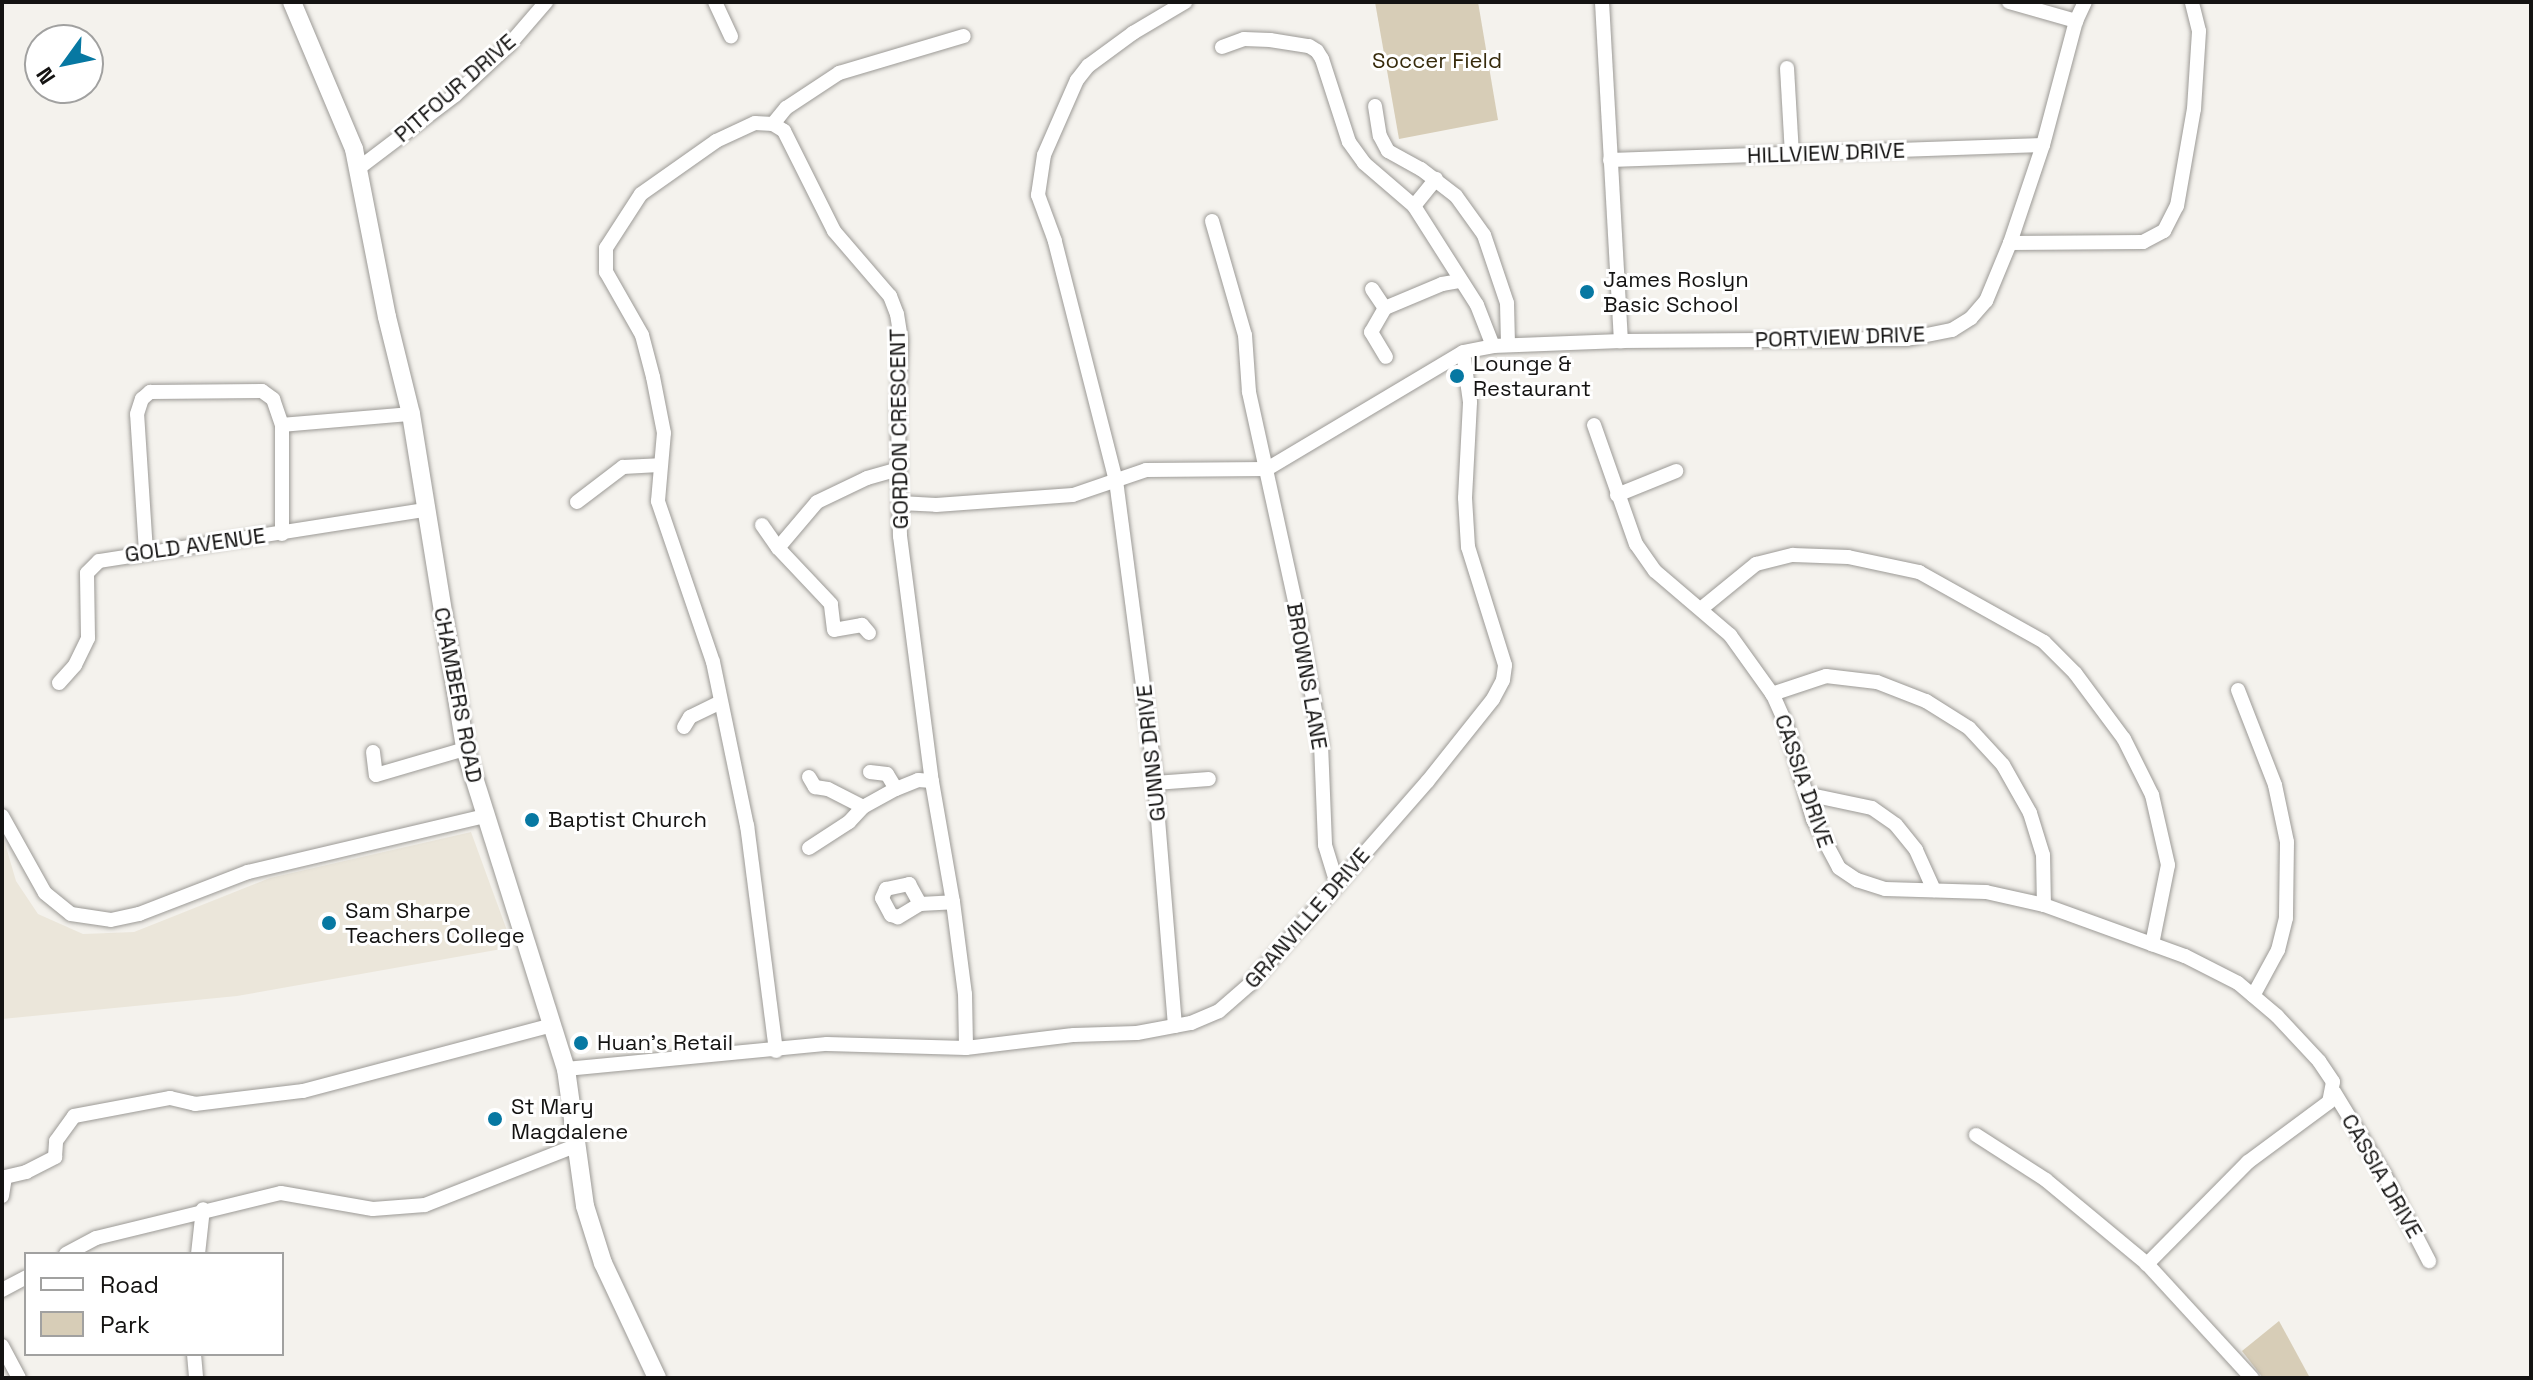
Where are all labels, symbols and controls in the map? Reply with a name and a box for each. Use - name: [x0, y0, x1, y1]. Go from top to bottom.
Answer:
- north arrow: [24, 24, 104, 104]
- street label: PITFOUR DRIVE: [389, 28, 521, 148]
- park label: Soccer Field: [1372, 48, 1502, 74]
- text: N: [30, 62, 61, 90]
- street label: HILLVIEW DRIVE: [1746, 137, 1906, 169]
- place label: James Roslyn Basic School: [1603, 266, 1749, 318]
- marker: James Roslyn Basic School: [1578, 283, 1596, 301]
- street label: PORTVIEW DRIVE: [1754, 321, 1926, 353]
- street label: GORDON CRESCENT: [884, 328, 914, 530]
- place label: Lounge & Restaurant: [1473, 350, 1591, 402]
- marker: Lounge & Restaurant: [1448, 367, 1466, 385]
- street label: GOLD AVENUE: [123, 522, 267, 568]
- street label: BROWNS LANE: [1281, 600, 1333, 752]
- street label: CHAMBERS ROAD: [428, 605, 488, 785]
- street label: GUNNS DRIVE: [1131, 683, 1171, 823]
- street label: CASSIA DRIVE: [1769, 711, 1839, 851]
- place label: Baptist Church: [548, 807, 707, 833]
- marker: Baptist Church: [523, 811, 541, 829]
- street label: GRANVILLE DRIVE: [1239, 842, 1375, 994]
- place label: Sam Sharpe Teachers College: [345, 897, 525, 948]
- marker: Sam Sharpe Teachers College: [320, 914, 338, 932]
- place label: Huan's Retail: [597, 1030, 733, 1056]
- marker: Huan's Retail: [572, 1034, 590, 1052]
- place label: St Mary Magdalene: [511, 1093, 628, 1144]
- street label: CASSIA DRIVE: [2336, 1109, 2428, 1243]
- marker: St Mary Magdalene: [486, 1110, 504, 1128]
- legend: [24, 1252, 284, 1356]
- text: Road: [100, 1269, 159, 1300]
- text: Park: [100, 1309, 150, 1340]

